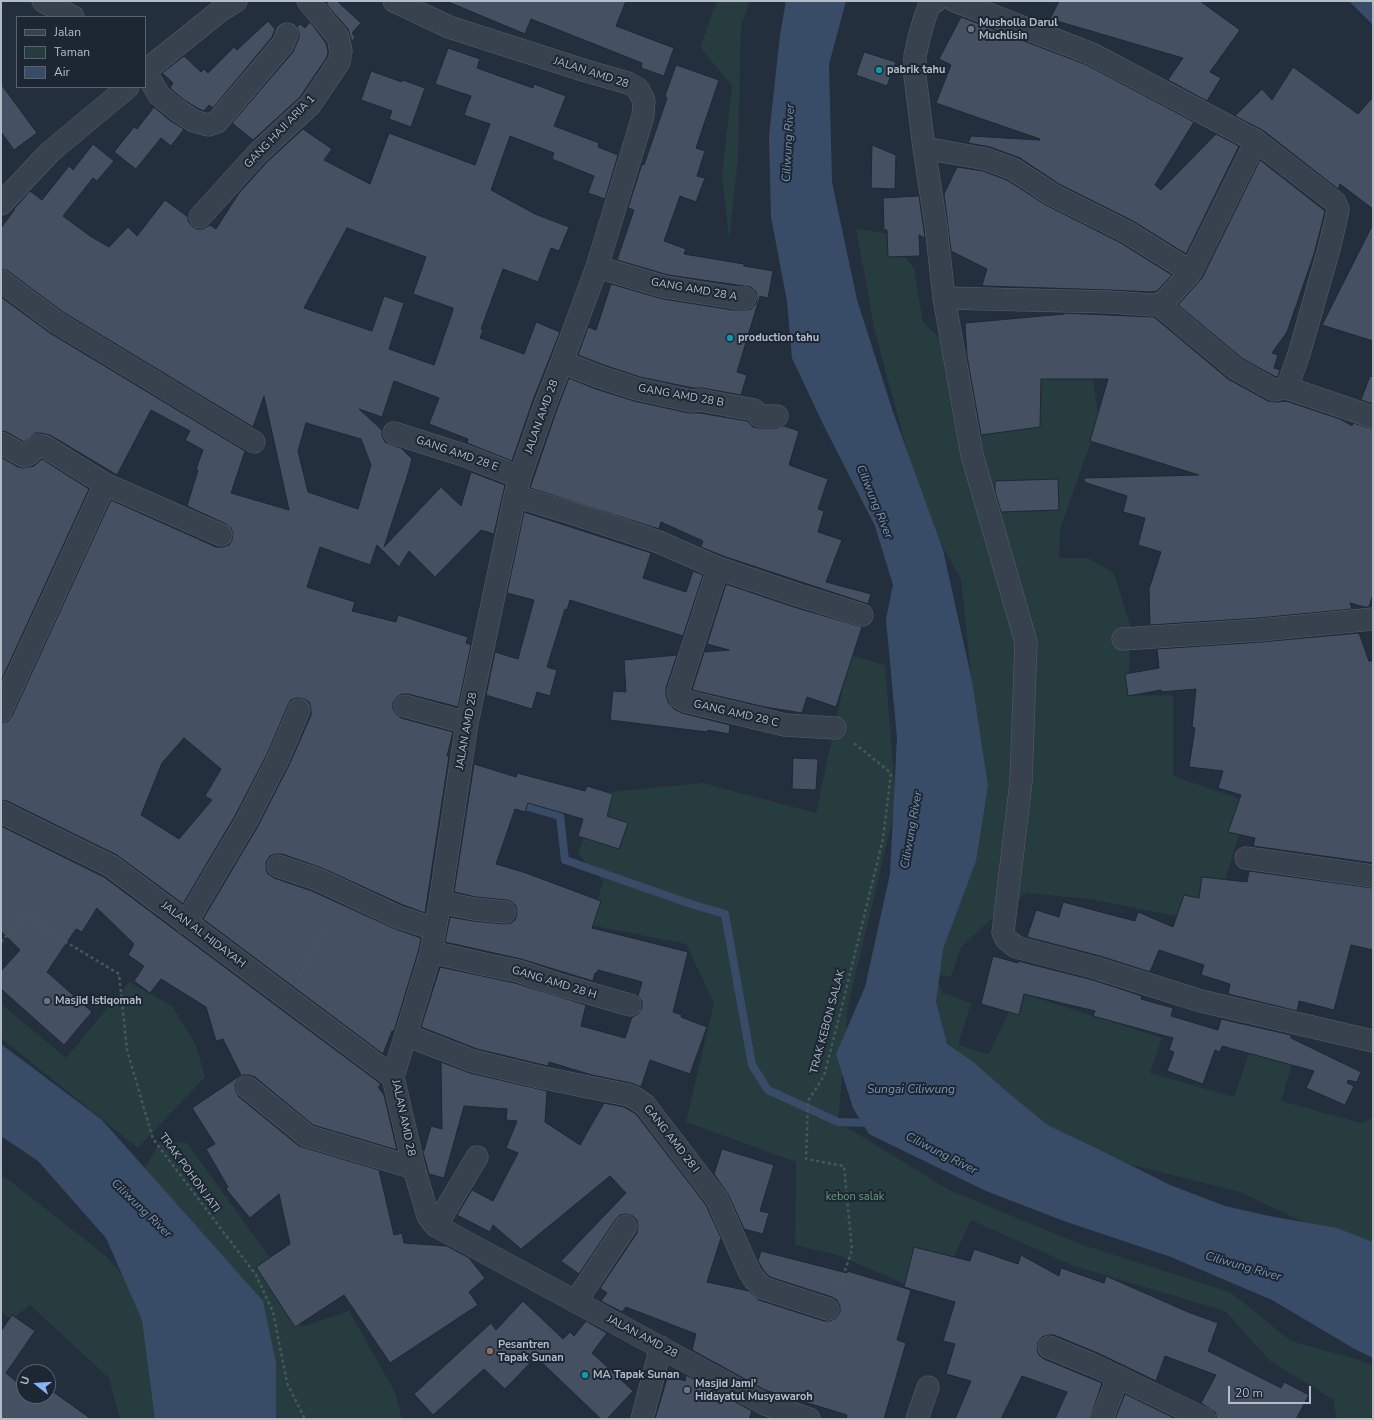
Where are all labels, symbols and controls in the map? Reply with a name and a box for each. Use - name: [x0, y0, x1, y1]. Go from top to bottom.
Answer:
- legend: [16, 16, 146, 88]
- place label: Musholla Darul Muchlisin: [979, 16, 1058, 42]
- text: Jalan: [54, 24, 81, 40]
- marker: Musholla Darul Muchlisin: [966, 24, 976, 34]
- text: Taman: [54, 44, 90, 60]
- street label: JALAN AMD 28: [552, 55, 630, 91]
- place label: pabrik tahu: [887, 63, 945, 77]
- text: Air: [54, 64, 70, 80]
- marker: pabrik tahu: [874, 65, 884, 75]
- street label: GANG HAJI ARIA 1: [242, 93, 318, 171]
- water label: Ciliwung River: [780, 103, 798, 183]
- street label: GANG AMD 28 A: [650, 276, 738, 304]
- place label: production tahu: [738, 331, 819, 345]
- marker: production tahu: [725, 333, 735, 343]
- street label: JALAN AMD 28: [522, 378, 562, 456]
- street label: GANG AMD 28 B: [637, 382, 725, 410]
- street label: GANG AMD 28 E: [414, 434, 500, 474]
- water label: Ciliwung River: [853, 463, 895, 541]
- street label: JALAN AMD 28: [454, 691, 480, 771]
- street label: GANG AMD 28 C: [692, 698, 780, 730]
- water label: Ciliwung River: [898, 790, 926, 870]
- street label: JALAN AL HIDAYAH: [158, 899, 248, 971]
- street label: GANG AMD 28 H: [510, 964, 598, 1002]
- street label: TRAK KEBON SALAK: [808, 969, 848, 1075]
- place label: Masjid Istiqomah: [55, 994, 142, 1008]
- marker: Masjid Istiqomah: [42, 996, 52, 1006]
- street label: JALAN AMD 28: [388, 1079, 418, 1157]
- water label: Sungai Ciliwung: [867, 1083, 955, 1097]
- street label: GANG AMD 28 I: [640, 1103, 702, 1175]
- water label: Ciliwung River: [903, 1130, 979, 1178]
- street label: TRAK POHON JATI: [156, 1131, 222, 1215]
- water label: Ciliwung River: [108, 1177, 174, 1241]
- park label: kebon salak: [826, 1190, 884, 1204]
- water label: Ciliwung River: [1203, 1249, 1283, 1285]
- street label: JALAN AMD 28: [604, 1313, 680, 1361]
- place label: Pesantren Tapak Sunan: [498, 1338, 564, 1364]
- marker: Pesantren Tapak Sunan: [485, 1346, 495, 1356]
- north arrow: [16, 1364, 56, 1404]
- place label: MA Tapak Sunan: [593, 1368, 679, 1382]
- marker: MA Tapak Sunan: [580, 1370, 590, 1380]
- text: U: [17, 1375, 33, 1387]
- place label: Masjid Jami' Hidayatul Musyawaroh: [695, 1377, 813, 1403]
- scale bar: [1230, 1378, 1313, 1404]
- marker: Masjid Jami' Hidayatul Musyawaroh: [682, 1385, 692, 1395]
- text: 20 m: [1235, 1385, 1263, 1401]

